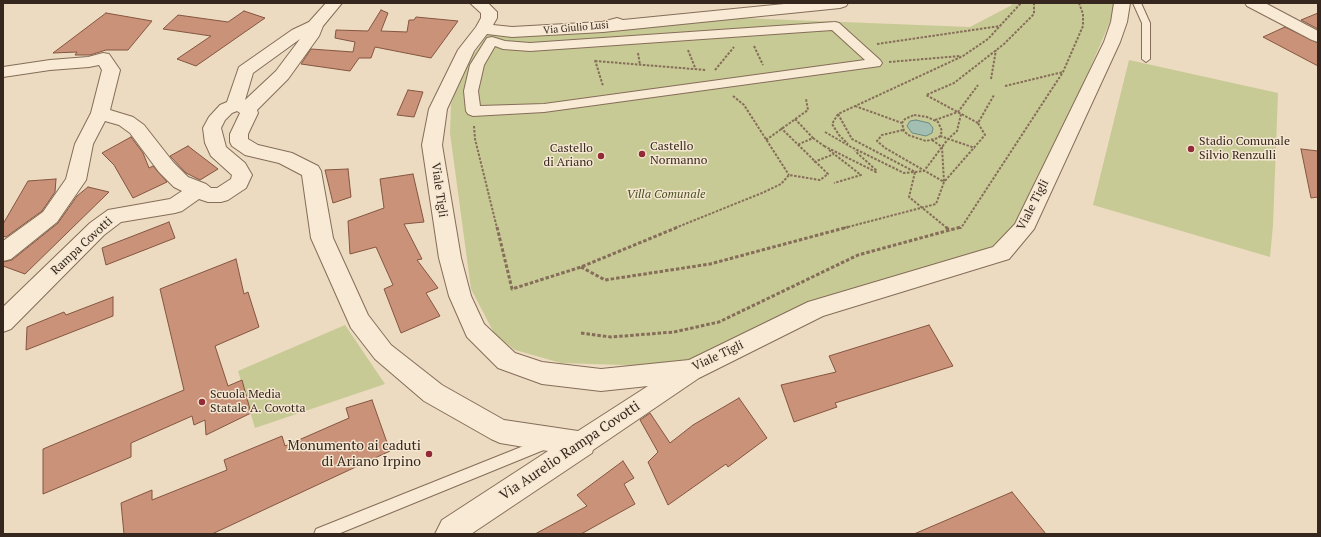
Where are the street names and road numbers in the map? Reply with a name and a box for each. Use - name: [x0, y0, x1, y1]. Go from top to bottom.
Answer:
- street label: Via Giulio Lusi: [543, 19, 609, 37]
- street label: Viale Tigli: [428, 162, 450, 218]
- street label: Viale Tigli: [1014, 177, 1052, 233]
- street label: Rampa Covotti: [48, 214, 116, 278]
- street label: Viale Tigli: [690, 338, 746, 374]
- street label: Via Aurelio Rampa Covotti: [497, 398, 643, 504]

